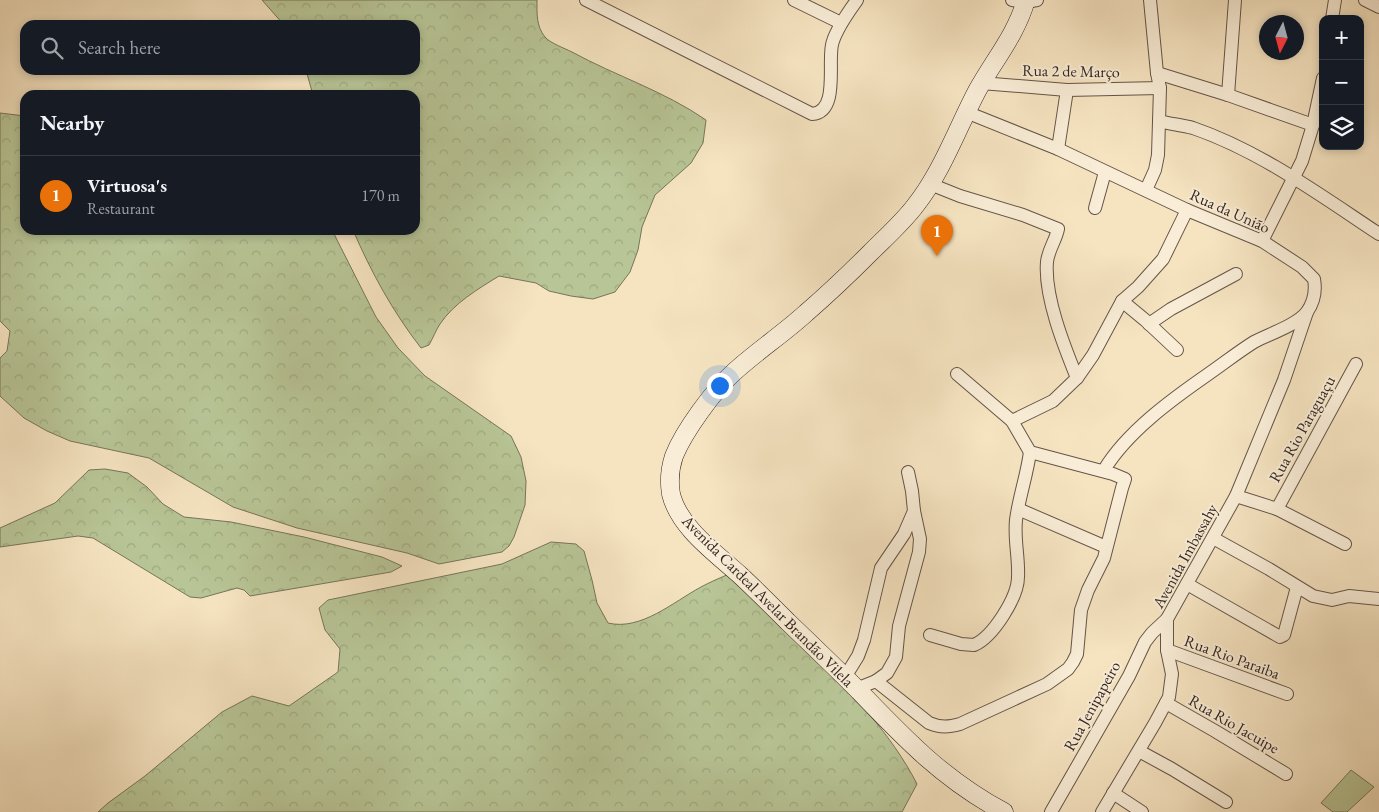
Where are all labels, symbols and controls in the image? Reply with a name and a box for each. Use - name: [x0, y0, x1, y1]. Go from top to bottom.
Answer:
- north arrow: [1259, 15, 1304, 60]
- map controls: [1319, 15, 1364, 150]
- button: +: [1319, 15, 1364, 60]
- search box: [20, 20, 420, 75]
- icon: search: [38, 34, 66, 62]
- text: Search here: [78, 35, 160, 60]
- street label: Rua 2 de Março: [1022, 60, 1120, 82]
- button: −: [1319, 60, 1364, 105]
- button: layers: [1319, 105, 1364, 150]
- text: Nearby: [40, 109, 104, 136]
- text: Virtuosa's: [87, 173, 167, 198]
- street label: Rua da União: [1187, 184, 1273, 238]
- text: 1: [52, 185, 60, 206]
- text: 170 m: [361, 185, 400, 206]
- text: Restaurant: [87, 198, 155, 219]
- pin: 1: [921, 215, 953, 256]
- street label: Rua Rio Paraguaçu: [1264, 371, 1340, 486]
- your location: [707, 373, 733, 399]
- street label: Avenida Imbassahy: [1147, 499, 1223, 613]
- street label: Avenida Cardeal Avelar Brandão Vilela: [677, 510, 859, 692]
- street label: Rua Rio Paraiba: [1181, 630, 1283, 684]
- street label: Rua Jenipapeiro: [1059, 657, 1125, 755]
- street label: Rua Rio Jacuipe: [1185, 690, 1283, 758]

